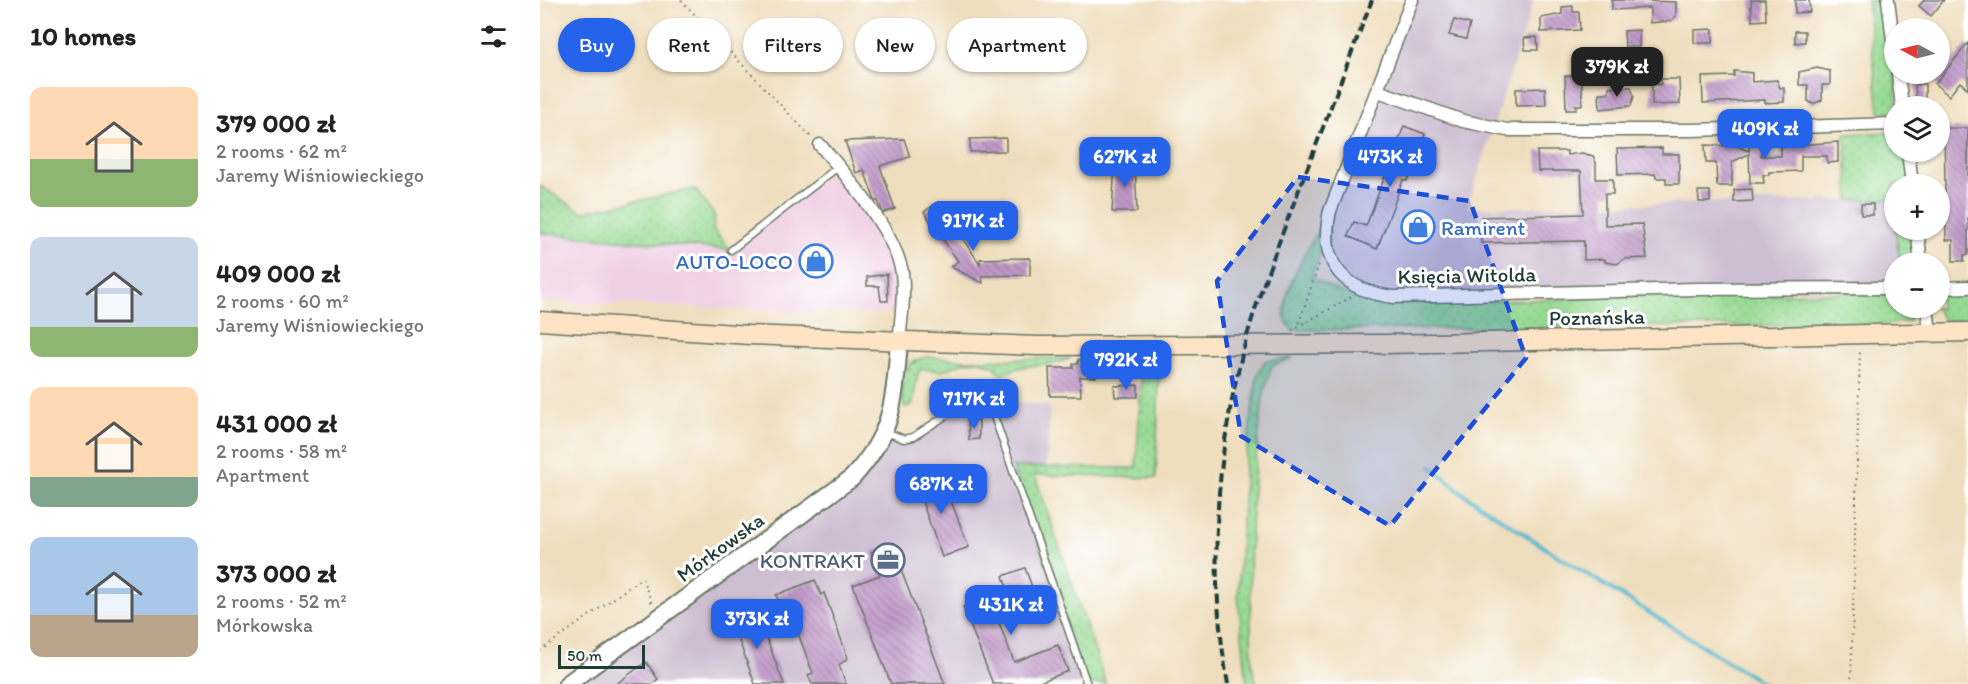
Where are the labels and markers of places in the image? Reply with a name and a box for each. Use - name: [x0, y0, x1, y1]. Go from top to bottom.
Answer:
- pin: 379K zł: [1562, 47, 1672, 98]
- pin: 409K zł: [1710, 109, 1820, 160]
- pin: 627K zł: [1070, 137, 1180, 188]
- pin: 473K zł: [1335, 137, 1445, 188]
- pin: 917K zł: [918, 201, 1028, 252]
- shop icon: Ramirent: [1400, 209, 1436, 245]
- place label: Ramirent: [1441, 215, 1526, 240]
- shop icon: AUTO-LOCO: [798, 243, 834, 279]
- place label: AUTO-LOCO: [676, 249, 793, 274]
- pin: 792K zł: [1071, 340, 1181, 391]
- pin: 717K zł: [919, 379, 1029, 430]
- pin: 687K zł: [886, 464, 996, 515]
- office icon: KONTRAKT: [870, 542, 906, 578]
- place label: KONTRAKT: [760, 548, 865, 573]
- pin: 431K zł: [956, 585, 1066, 636]
- pin: 373K zł: [702, 599, 812, 650]

